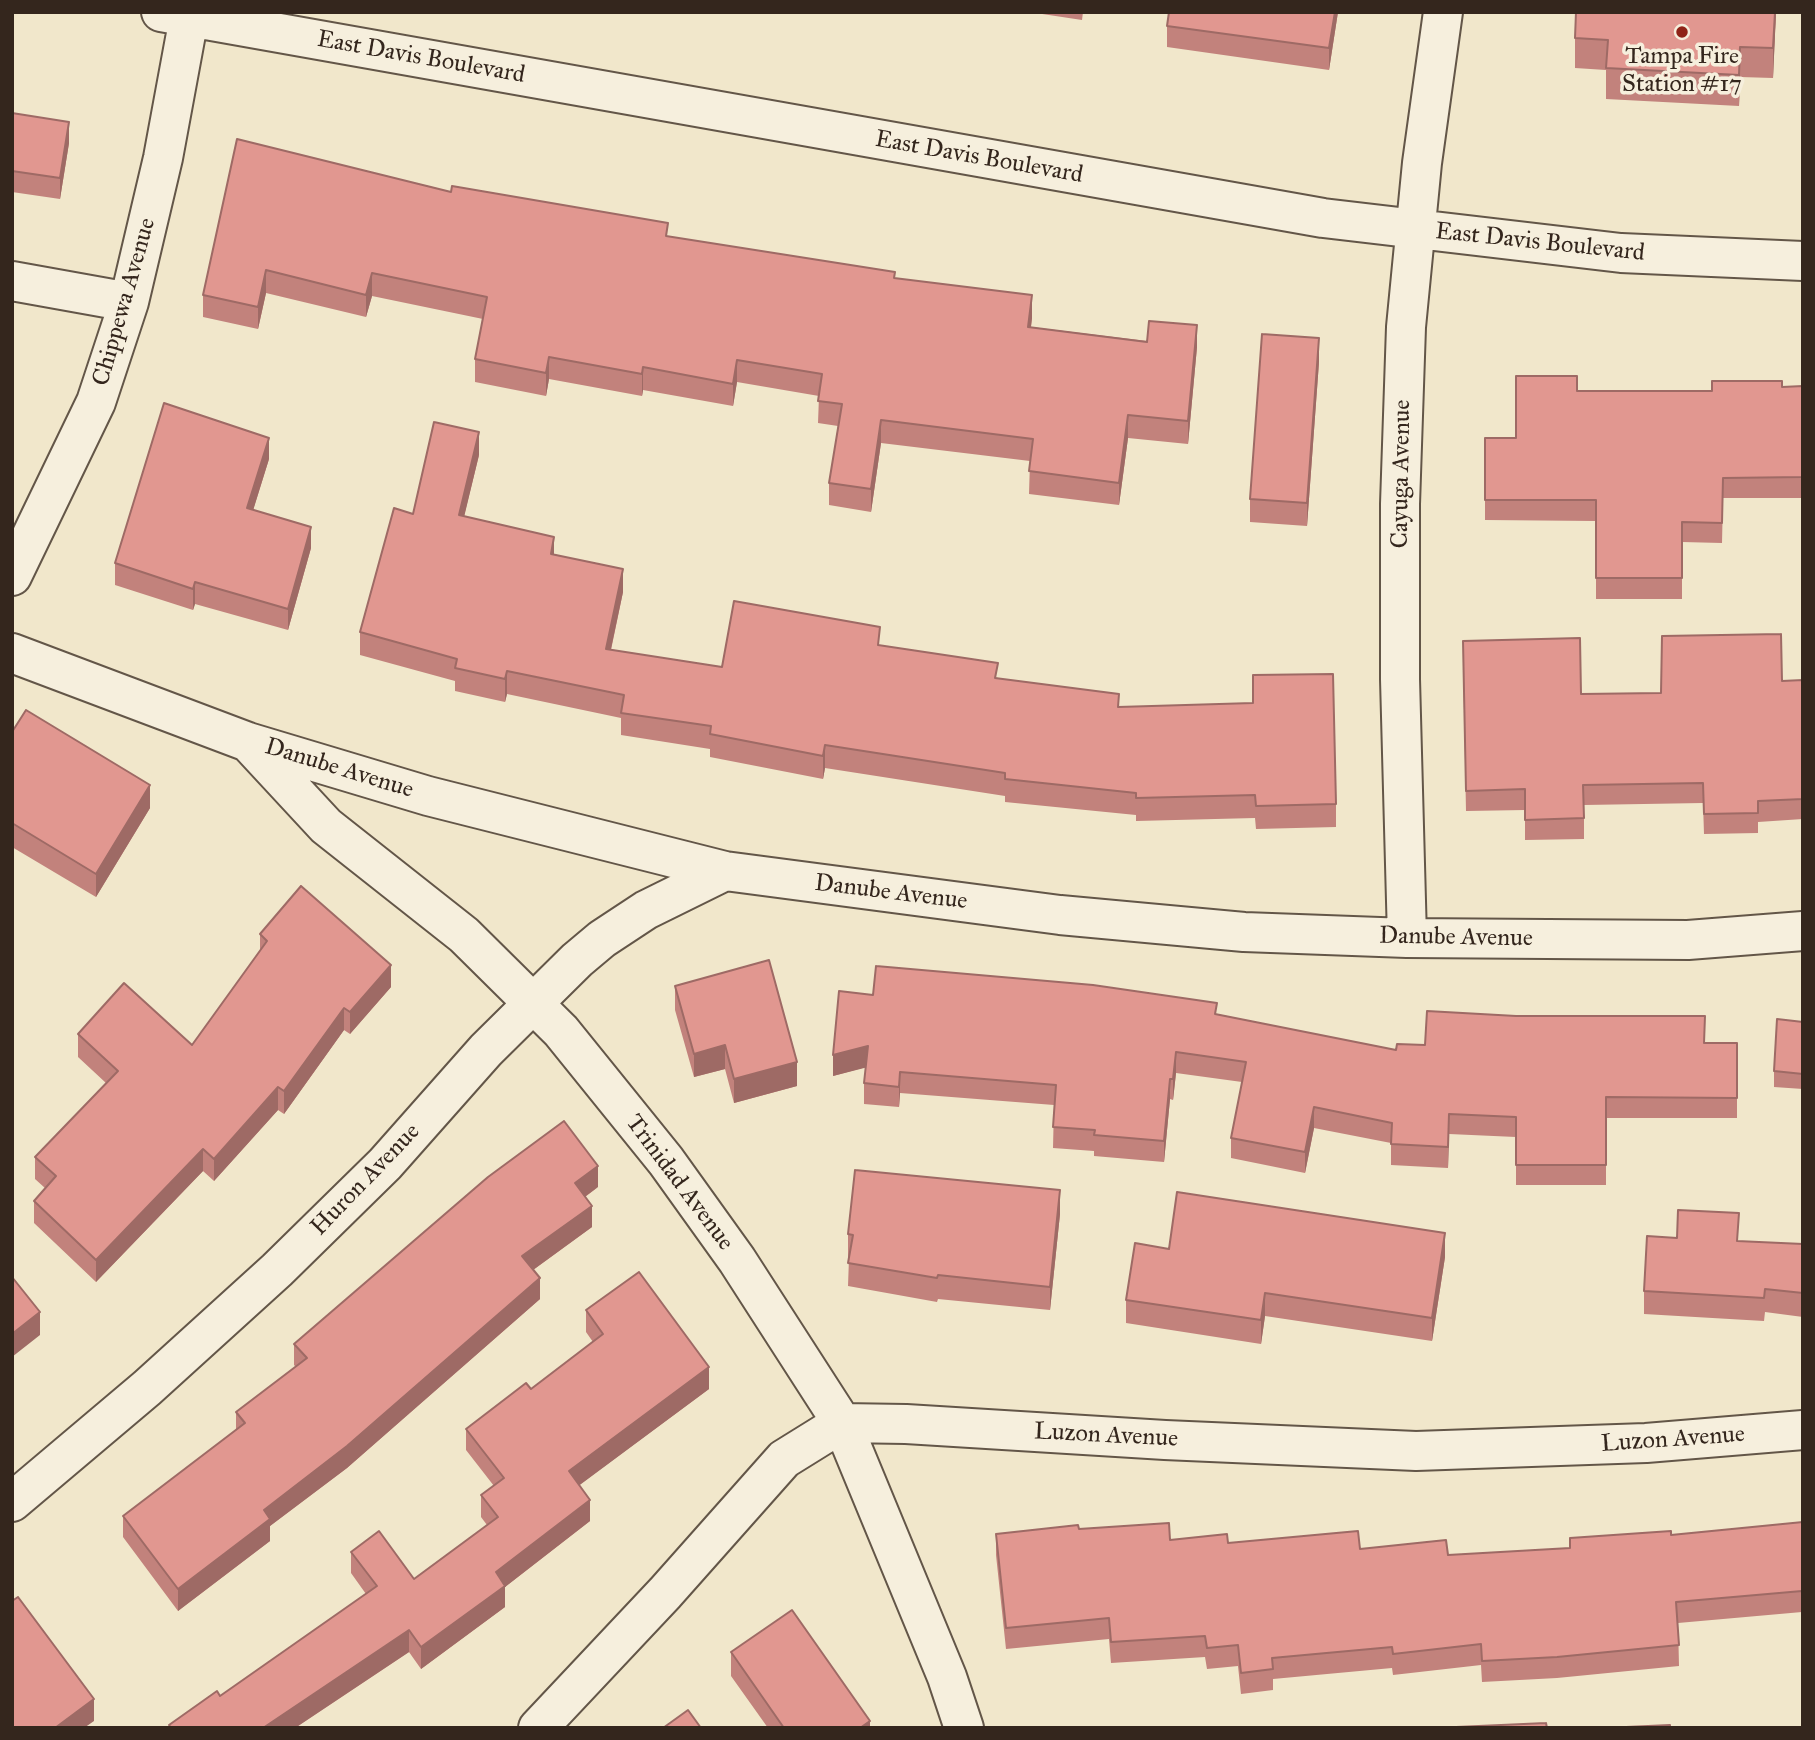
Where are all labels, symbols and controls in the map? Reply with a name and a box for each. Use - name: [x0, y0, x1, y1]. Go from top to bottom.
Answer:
- marker: Tampa Fire Station #17: [1674, 24, 1690, 40]
- street label: East Davis Boulevard: [315, 26, 527, 90]
- place label: Tampa Fire Station #17: [1622, 43, 1742, 99]
- street label: East Davis Boulevard: [873, 126, 1085, 190]
- street label: Chippewa Avenue: [87, 215, 163, 389]
- street label: East Davis Boulevard: [1434, 218, 1646, 268]
- street label: Cayuga Avenue: [1386, 399, 1418, 549]
- street label: Danube Avenue: [261, 733, 417, 805]
- street label: Danube Avenue: [813, 869, 969, 917]
- street label: Danube Avenue: [1379, 922, 1533, 954]
- street label: Trinidad Avenue: [619, 1109, 739, 1257]
- street label: Huron Avenue: [305, 1118, 427, 1242]
- street label: Luzon Avenue: [1033, 1418, 1179, 1454]
- street label: Luzon Avenue: [1600, 1421, 1746, 1459]

